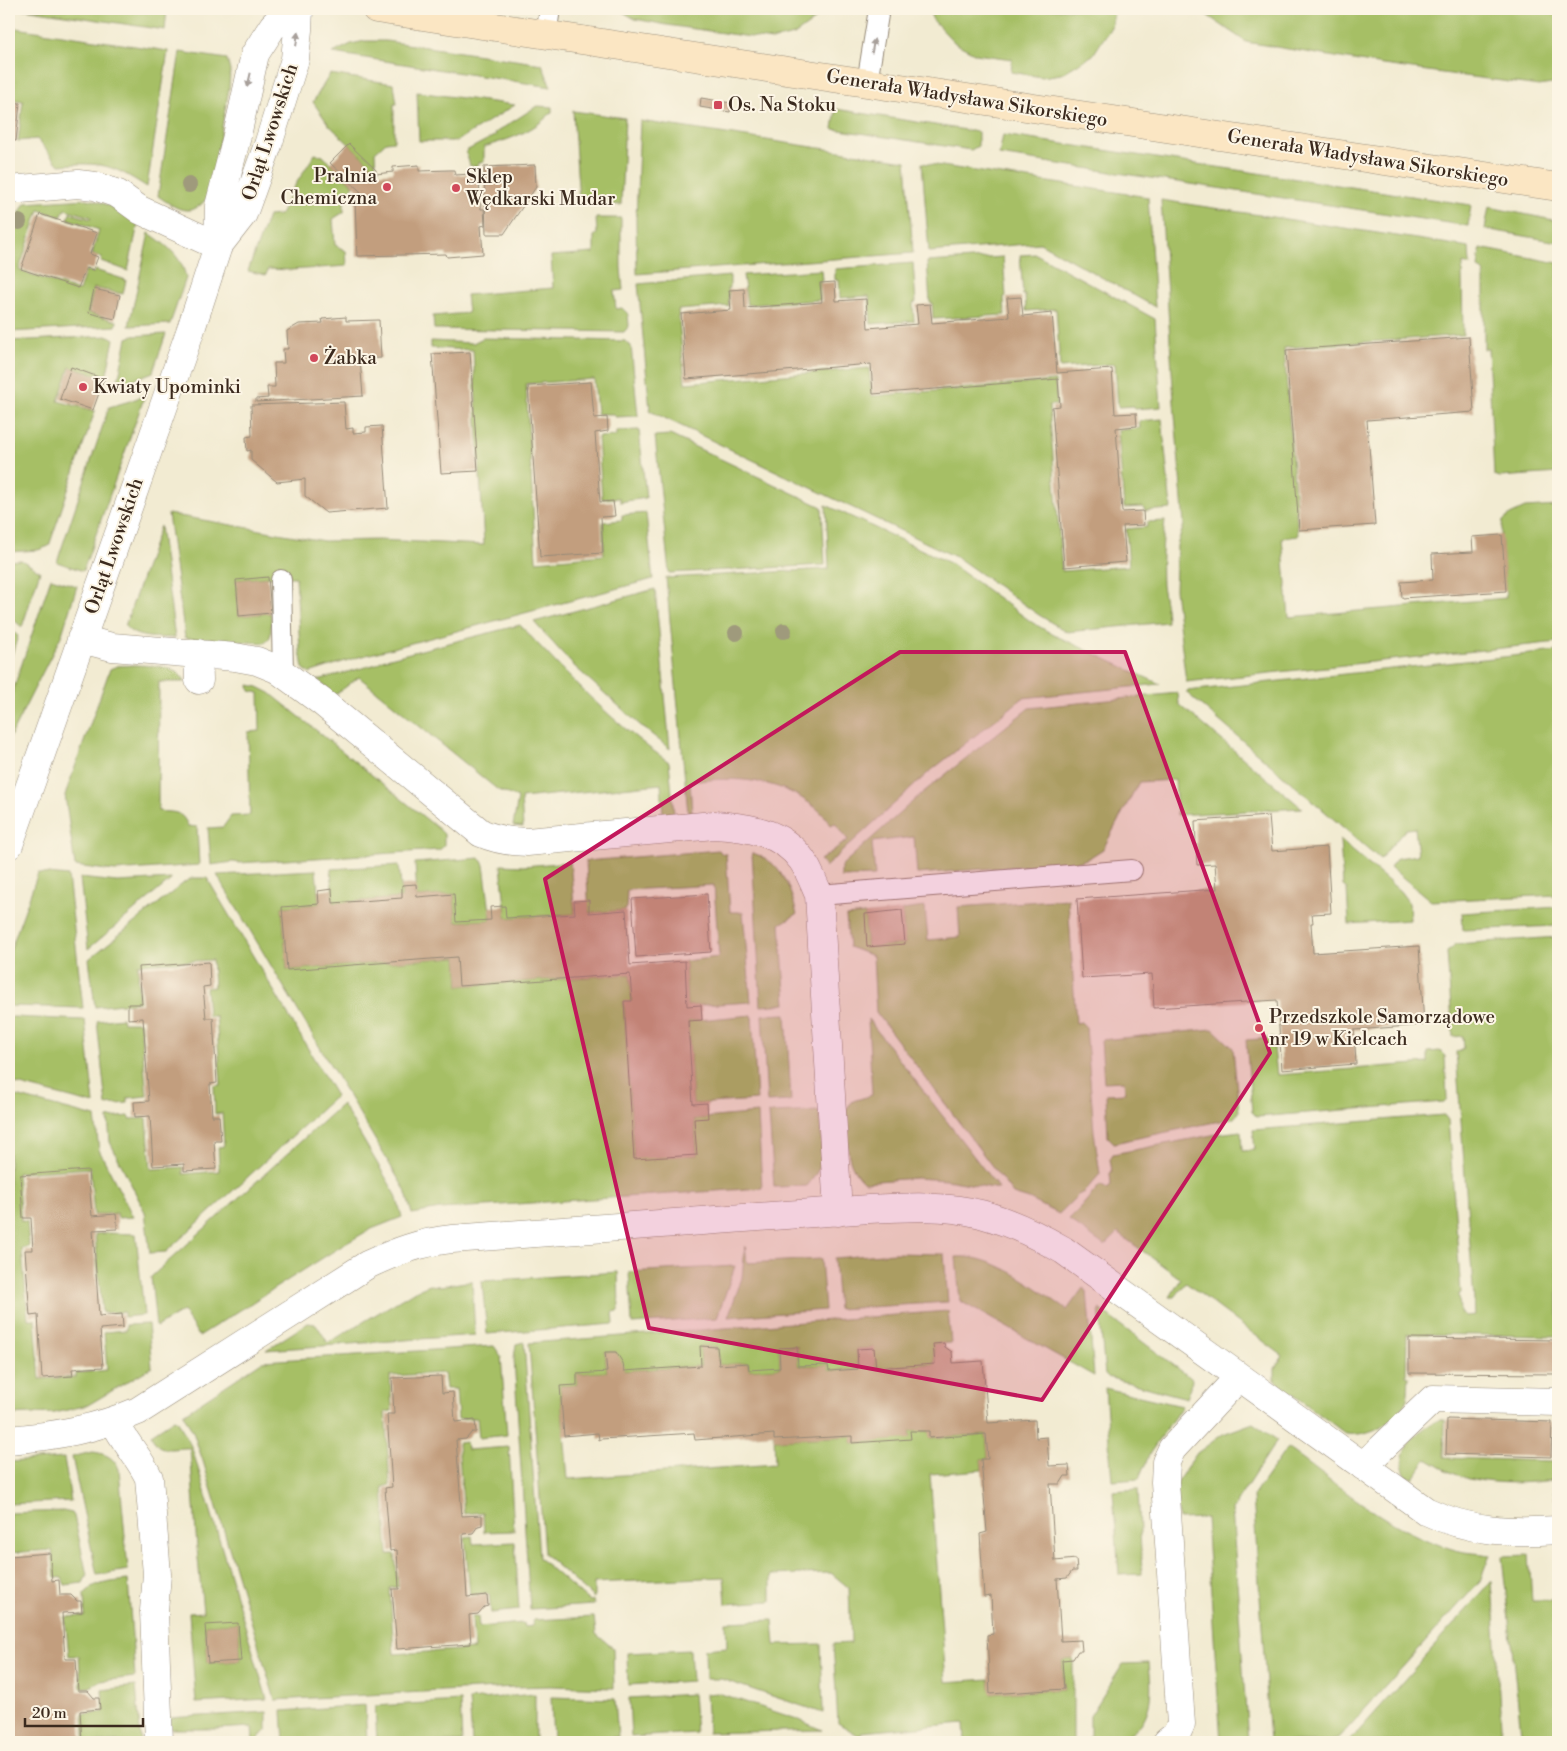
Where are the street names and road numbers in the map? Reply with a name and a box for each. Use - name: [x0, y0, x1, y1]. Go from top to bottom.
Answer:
- street label: Orląt Lwowskich: [237, 60, 303, 204]
- street label: Generała Władysława Sikorskiego: [825, 64, 1109, 132]
- street label: Generała Władysława Sikorskiego: [1226, 124, 1510, 192]
- street label: Orląt Lwowskich: [79, 475, 149, 617]

